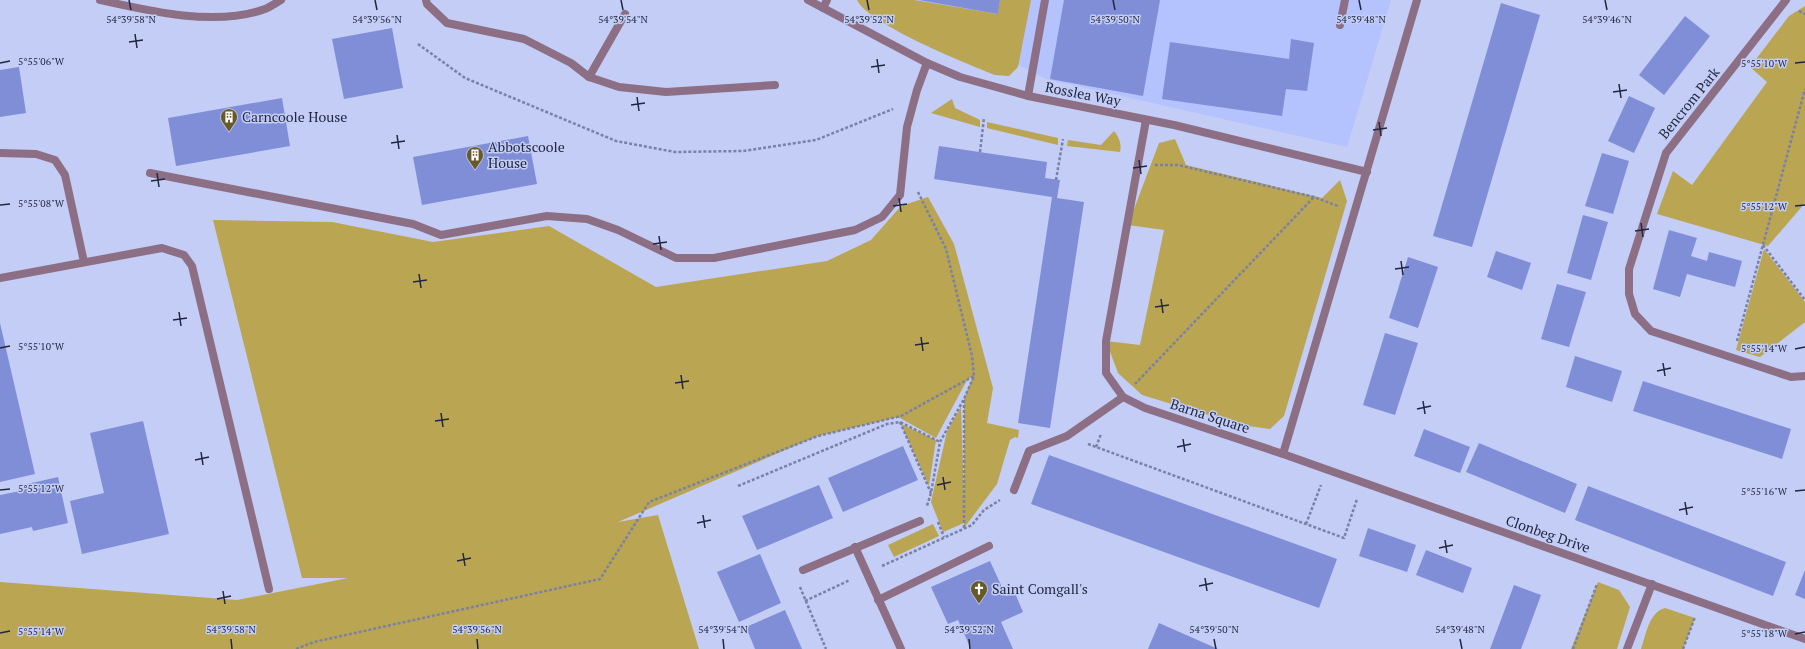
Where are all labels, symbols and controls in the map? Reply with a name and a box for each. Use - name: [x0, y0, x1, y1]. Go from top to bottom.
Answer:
- text: 54°39'58"N: [106, 13, 156, 26]
- text: 54°39'56"N: [352, 13, 402, 26]
- text: 54°39'54"N: [598, 13, 648, 26]
- text: 54°39'52"N: [844, 13, 894, 26]
- text: 54°39'50"N: [1090, 13, 1140, 26]
- text: 54°39'48"N: [1336, 13, 1386, 26]
- text: 54°39'46"N: [1582, 13, 1632, 26]
- text: 5°55'06"W: [18, 55, 65, 68]
- text: 5°55'10"W: [1741, 57, 1788, 70]
- street label: Bencrom Park: [1654, 62, 1724, 143]
- street label: Rosslea Way: [1044, 77, 1123, 110]
- building icon: Carncoole House: [219, 107, 239, 132]
- place label: Carncoole House: [242, 107, 347, 126]
- place label: Abbotscoole House: [488, 137, 565, 172]
- building icon: Abbotscoole House: [465, 145, 485, 170]
- text: 5°55'08"W: [18, 197, 65, 210]
- text: 5°55'12"W: [1741, 200, 1788, 213]
- text: 5°55'10"W: [18, 340, 65, 353]
- text: 5°55'14"W: [1741, 342, 1788, 355]
- street label: Barna Square: [1168, 394, 1252, 437]
- text: 5°55'12"W: [18, 482, 65, 495]
- text: 5°55'16"W: [1741, 485, 1788, 498]
- street label: Clonbeg Drive: [1503, 510, 1593, 557]
- church icon: Saint Comgall's: [969, 579, 989, 604]
- place label: Saint Comgall's: [992, 579, 1088, 598]
- text: 54°39'58"N: [206, 623, 256, 636]
- text: 54°39'56"N: [452, 623, 502, 636]
- text: 54°39'54"N: [698, 623, 748, 636]
- text: 54°39'52"N: [944, 623, 994, 636]
- text: 54°39'50"N: [1189, 623, 1239, 636]
- text: 54°39'48"N: [1435, 623, 1485, 636]
- text: 5°55'14"W: [18, 625, 65, 638]
- text: 5°55'18"W: [1741, 627, 1788, 640]

